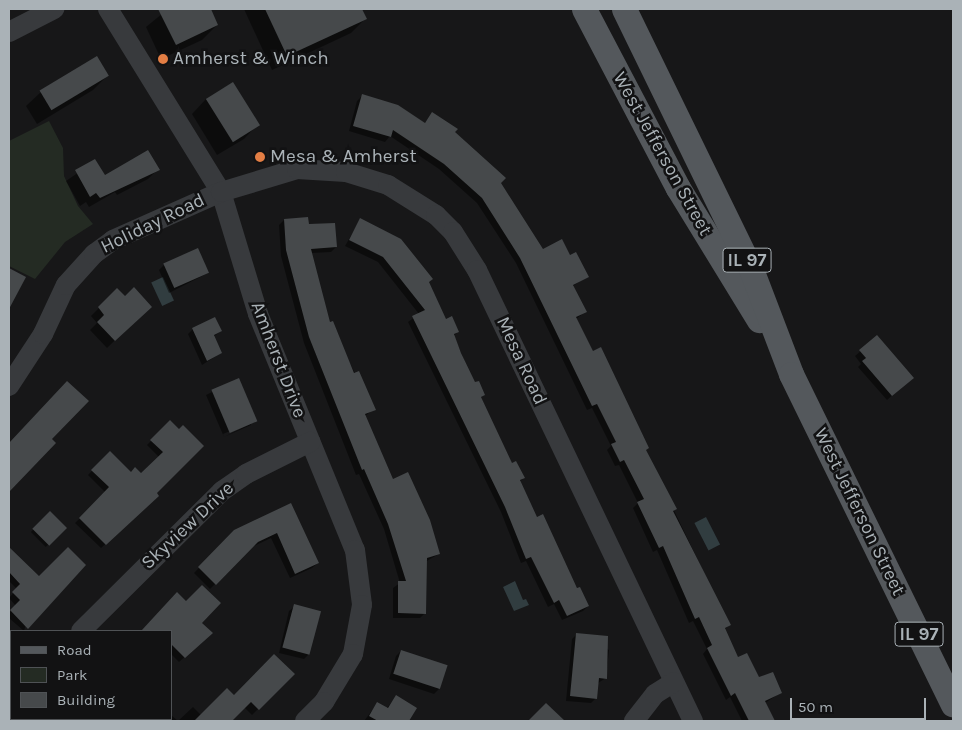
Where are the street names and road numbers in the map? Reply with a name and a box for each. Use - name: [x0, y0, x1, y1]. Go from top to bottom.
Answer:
- street label: West Jefferson Street: [608, 68, 716, 240]
- street label: Holiday Road: [97, 189, 209, 259]
- road number: IL 97: [722, 244, 772, 276]
- street label: Amherst Drive: [245, 299, 311, 421]
- street label: Mesa Road: [491, 313, 551, 409]
- street label: West Jefferson Street: [809, 425, 909, 599]
- street label: Skyview Drive: [137, 477, 239, 575]
- road number: IL 97: [894, 618, 944, 650]

